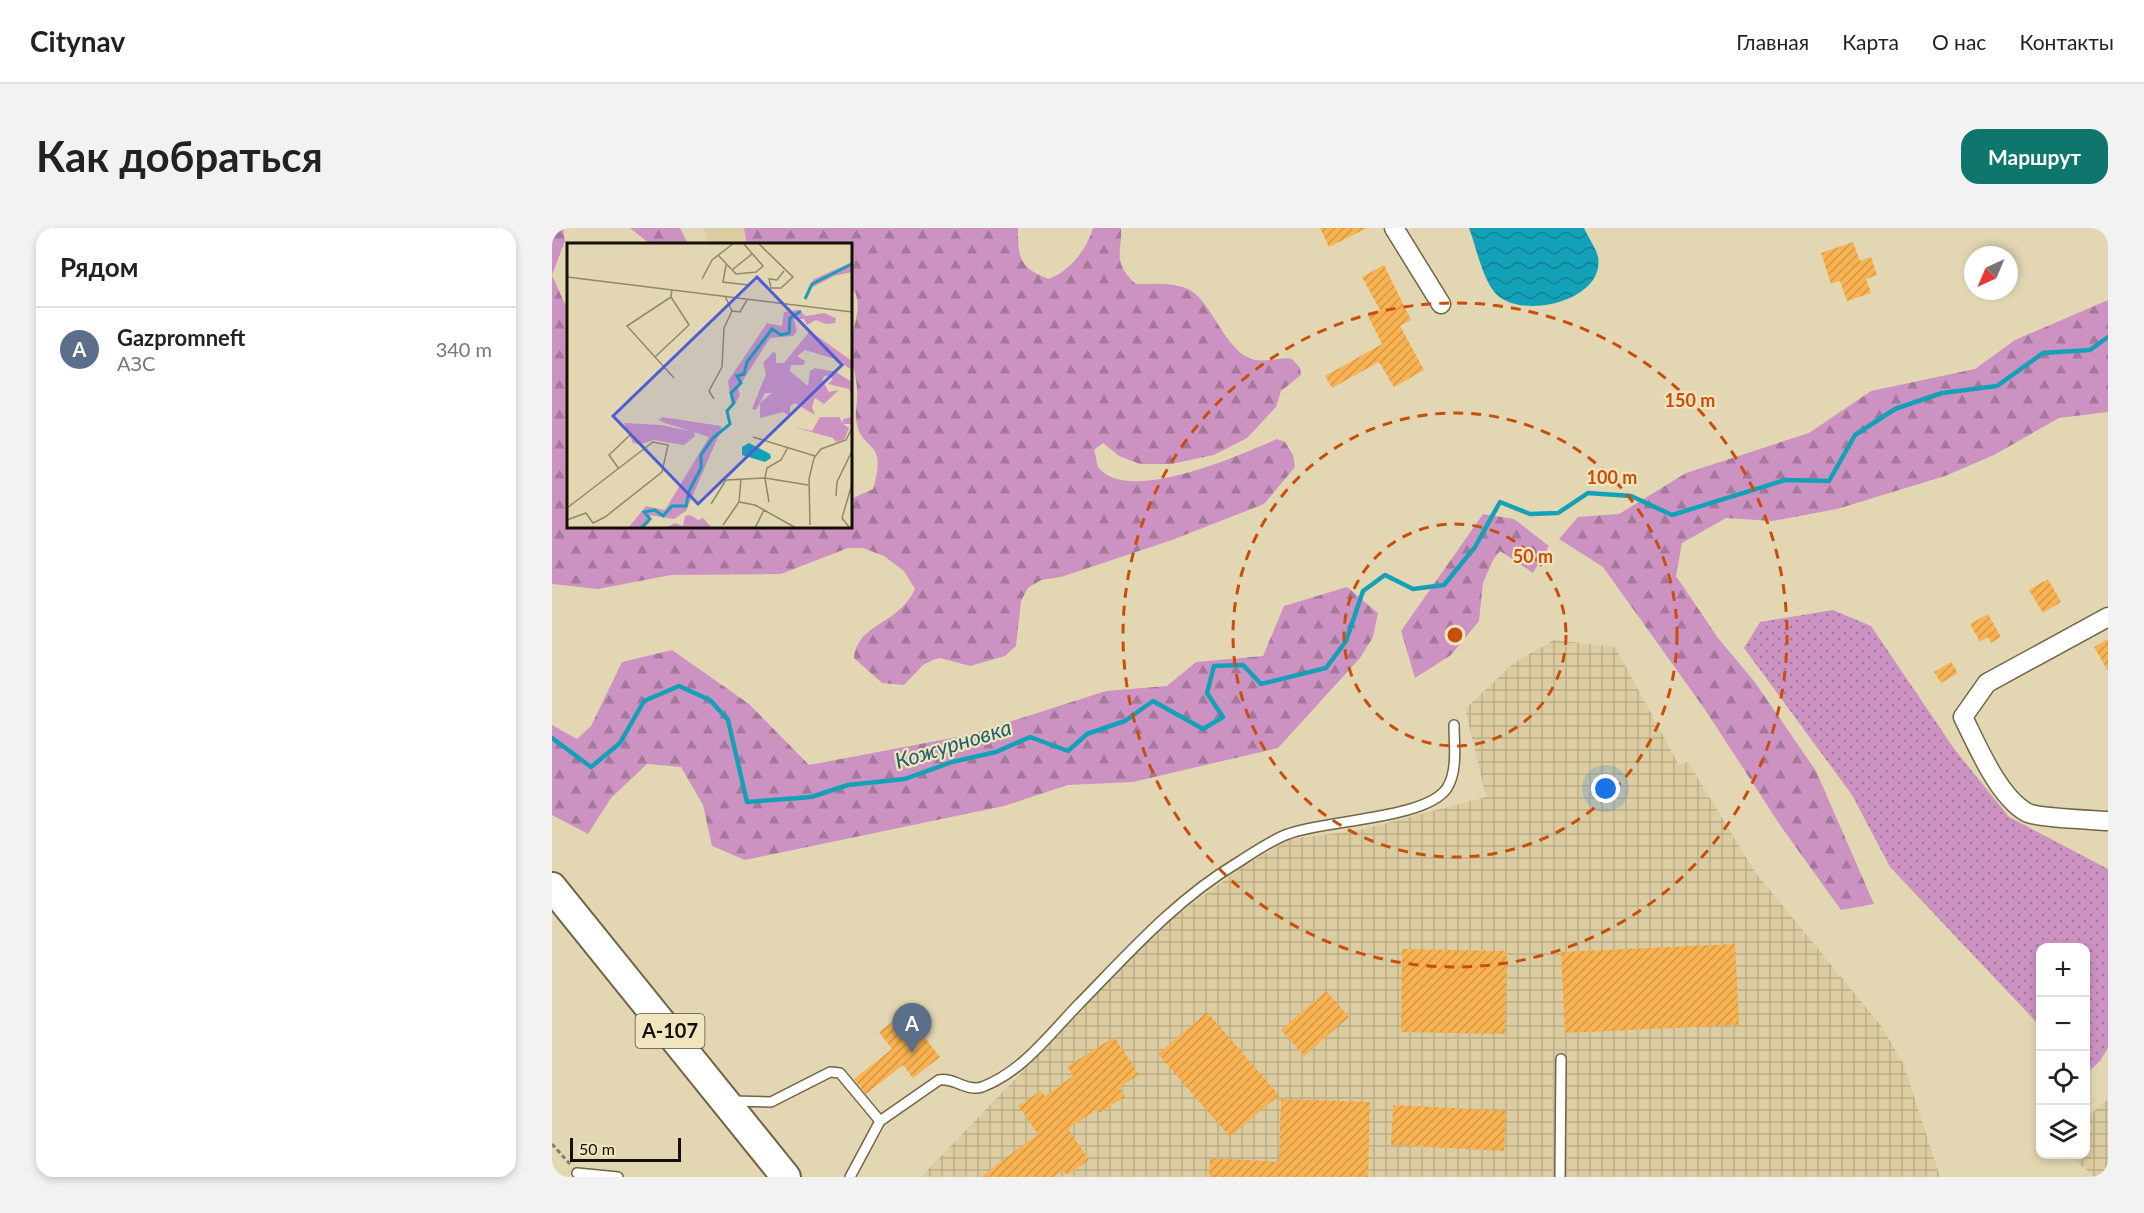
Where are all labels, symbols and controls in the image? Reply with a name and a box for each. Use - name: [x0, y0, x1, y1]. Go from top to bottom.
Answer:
- text: Citynav: [30, 24, 125, 58]
- text: Главная: [1736, 29, 1809, 54]
- text: Карта: [1842, 29, 1899, 54]
- text: О нас: [1932, 29, 1986, 54]
- text: Контакты: [2019, 29, 2114, 54]
- button: Маршрут: [1961, 129, 2108, 184]
- text: Как добраться: [36, 131, 323, 181]
- inset map: [567, 243, 852, 528]
- north arrow: [1964, 246, 2018, 300]
- text: Рядом: [60, 251, 138, 283]
- text: Gazpromneft: [117, 324, 245, 351]
- text: A: [73, 337, 86, 361]
- text: 340 m: [436, 337, 492, 361]
- text: АЗС: [117, 351, 155, 375]
- text: 150 m: [1665, 389, 1715, 411]
- text: 100 m: [1587, 466, 1637, 488]
- text: 50 m: [1513, 545, 1553, 567]
- centre of rings: [1445, 625, 1465, 645]
- water label: Кожурновка: [891, 713, 1014, 774]
- your location: [1591, 774, 1620, 803]
- map controls: [2036, 943, 2090, 1159]
- button: +: [2036, 943, 2090, 997]
- button: −: [2036, 997, 2090, 1051]
- pin: A: [892, 1004, 932, 1053]
- road number: А-107: [636, 1014, 704, 1048]
- button: locate: [2036, 1051, 2090, 1105]
- button: layers: [2036, 1105, 2090, 1159]
- scale bar: [570, 1135, 681, 1162]
- text: 50 m: [579, 1139, 615, 1158]

